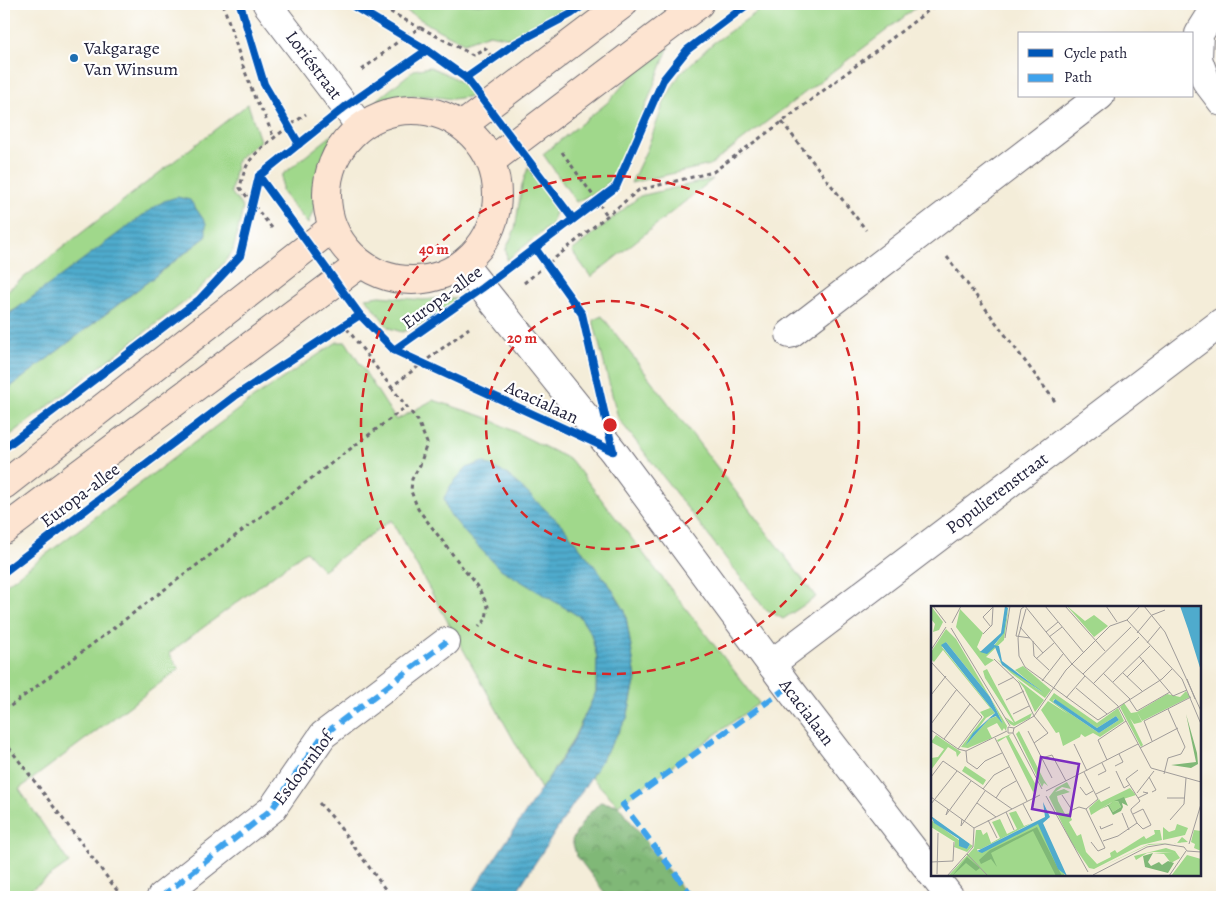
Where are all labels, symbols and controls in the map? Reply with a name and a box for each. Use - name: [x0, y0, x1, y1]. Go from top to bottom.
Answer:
- street label: Loriéstraat: [280, 26, 348, 105]
- legend: [1018, 32, 1194, 98]
- place label: Vakgarage Van Winsum: [83, 36, 178, 81]
- text: Cycle path: [1064, 43, 1127, 63]
- marker: Vakgarage Van Winsum: [68, 52, 80, 64]
- text: Path: [1064, 67, 1092, 87]
- text: 40 m: [419, 239, 449, 259]
- street label: Europa-allee: [397, 260, 487, 334]
- text: 20 m: [507, 328, 537, 348]
- street label: Acacialaan: [501, 374, 583, 429]
- centre of rings: [601, 416, 619, 434]
- street label: Populierenstraat: [941, 447, 1053, 539]
- street label: Europa-allee: [35, 457, 125, 533]
- inset map: [931, 606, 1201, 876]
- street label: Acacialaan: [773, 673, 840, 751]
- street label: Esdoornhof: [267, 724, 341, 810]

